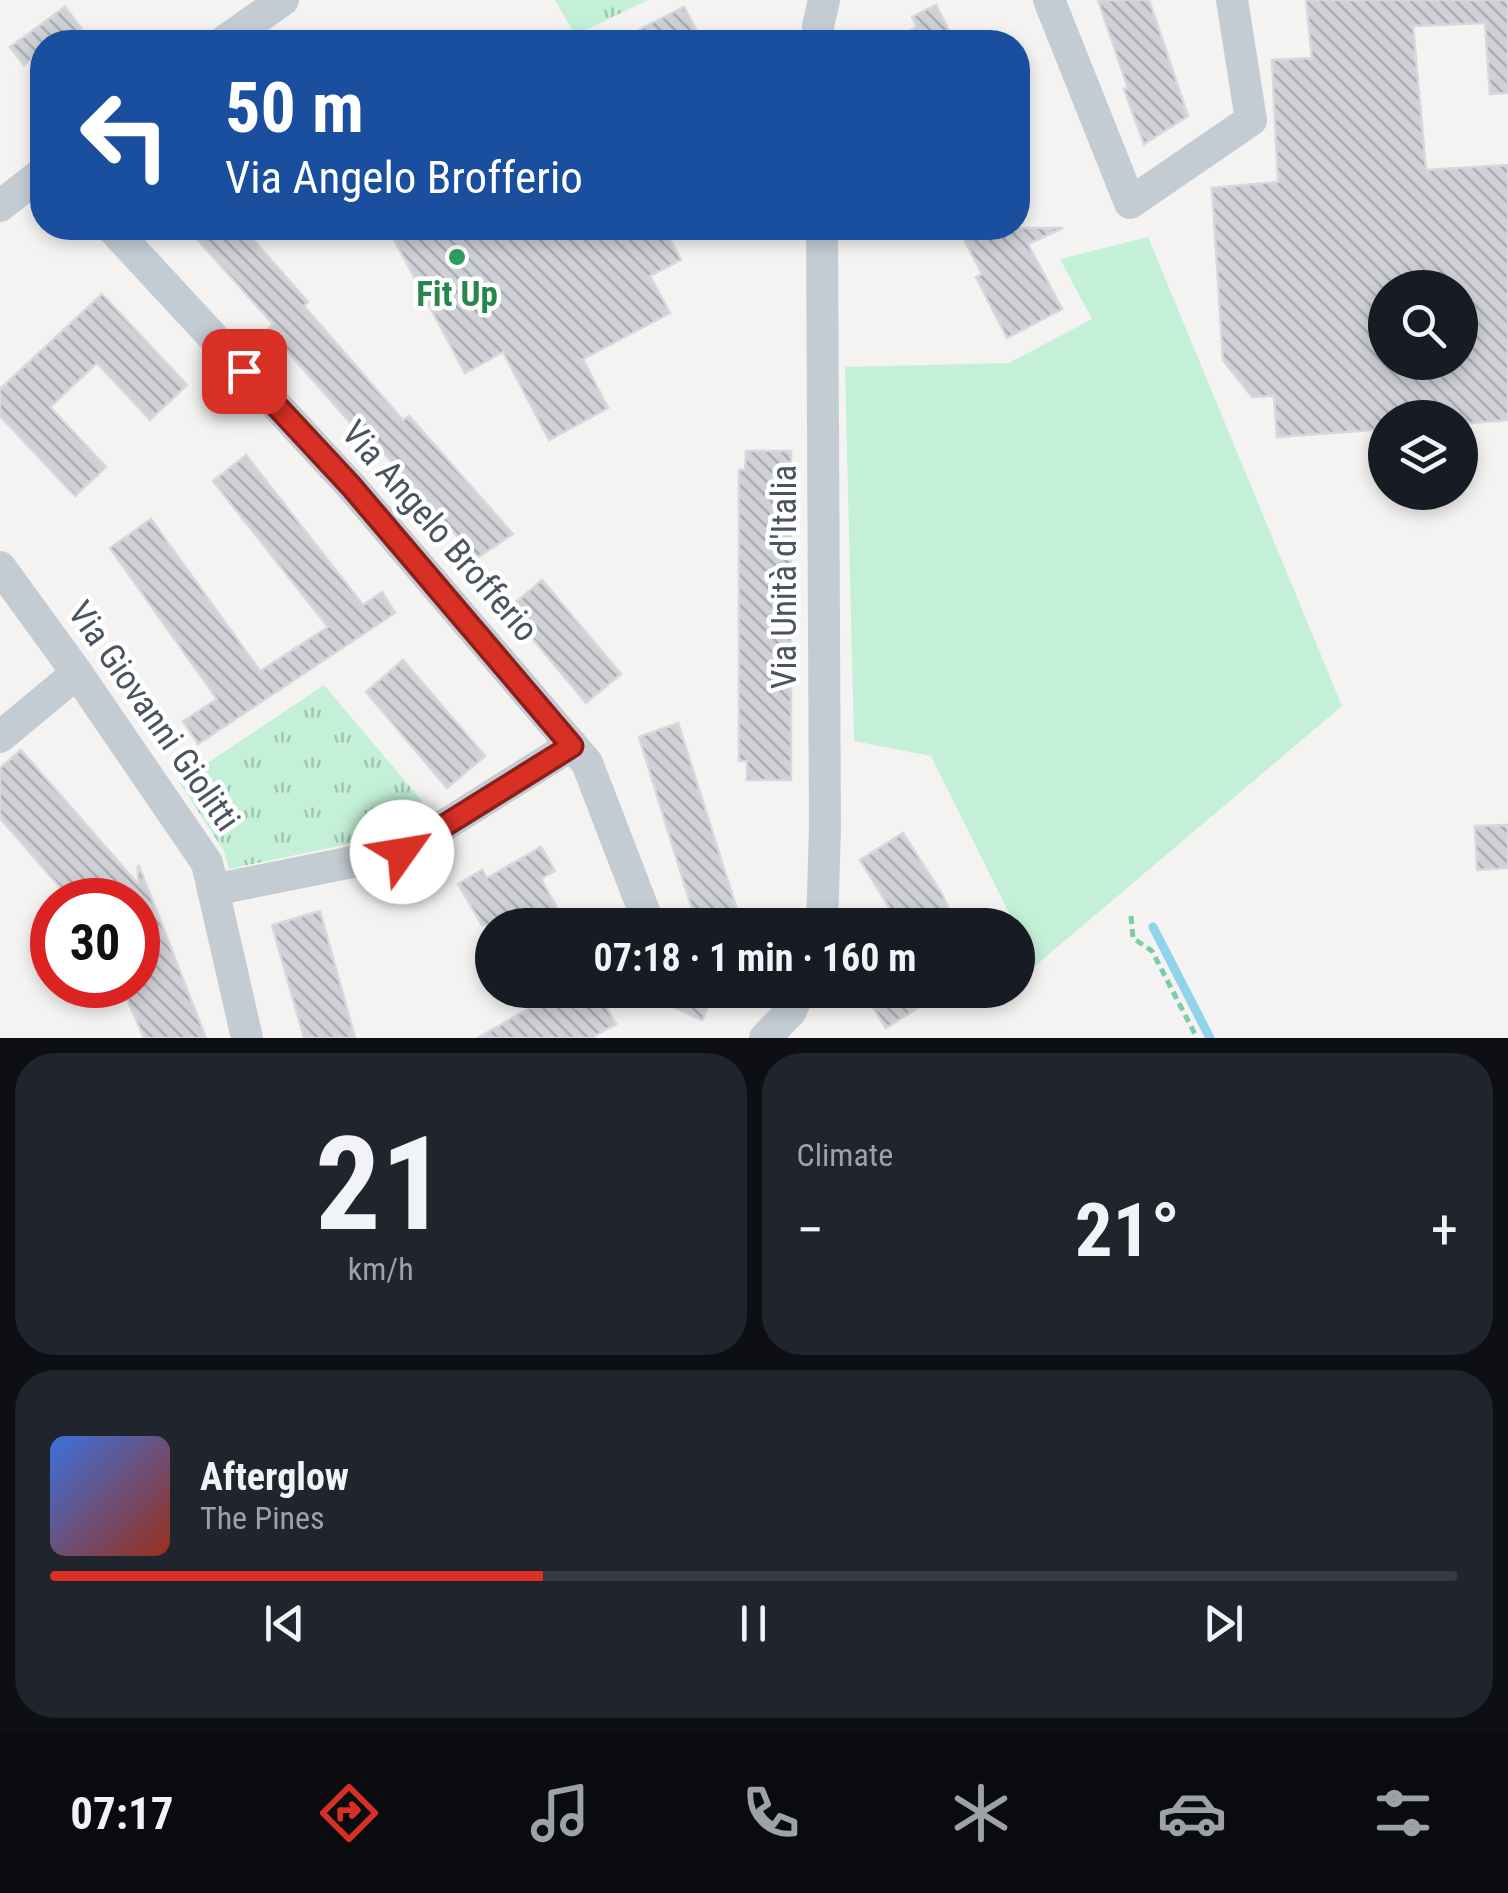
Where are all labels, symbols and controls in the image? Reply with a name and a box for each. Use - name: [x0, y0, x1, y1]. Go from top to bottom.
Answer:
- text: 50 m: [225, 67, 364, 149]
- icon: left: [60, 70, 190, 200]
- text: Via Angelo Brofferio: [225, 151, 583, 204]
- marker: Fit Up: [446, 246, 468, 268]
- map controls: [1368, 270, 1478, 510]
- button: search: [1368, 270, 1478, 380]
- place label: Fit Up: [416, 274, 498, 315]
- pin: [202, 329, 287, 414]
- icon: arrive: [217, 344, 272, 399]
- button: layers: [1368, 400, 1478, 510]
- street label: Via Angelo Brofferio: [333, 413, 546, 650]
- street label: Via Unità d'Italia: [764, 465, 805, 689]
- street label: Via Giovanni Giolitti: [59, 594, 248, 839]
- position arrow: [350, 800, 454, 904]
- speed limit sign: 30: [30, 878, 160, 1008]
- text: 07:18 · 1 min · 160 m: [594, 936, 916, 980]
- text: 21: [315, 1108, 446, 1261]
- text: Climate: [797, 1136, 893, 1174]
- text: 21°: [1075, 1186, 1180, 1274]
- text: −: [797, 1198, 824, 1262]
- text: +: [1431, 1198, 1458, 1262]
- text: km/h: [348, 1250, 414, 1288]
- text: Afterglow: [200, 1455, 349, 1499]
- text: The Pines: [200, 1499, 325, 1537]
- icon: previous: [257, 1596, 312, 1651]
- icon: pause: [726, 1596, 781, 1651]
- icon: next: [1196, 1596, 1251, 1651]
- icon: directions: [314, 1778, 384, 1848]
- icon: music: [525, 1778, 595, 1848]
- icon: phone: [736, 1778, 806, 1848]
- icon: climate: [946, 1778, 1016, 1848]
- icon: car: [1157, 1778, 1227, 1848]
- icon: filters: [1368, 1778, 1438, 1848]
- text: 07:17: [70, 1787, 174, 1840]

